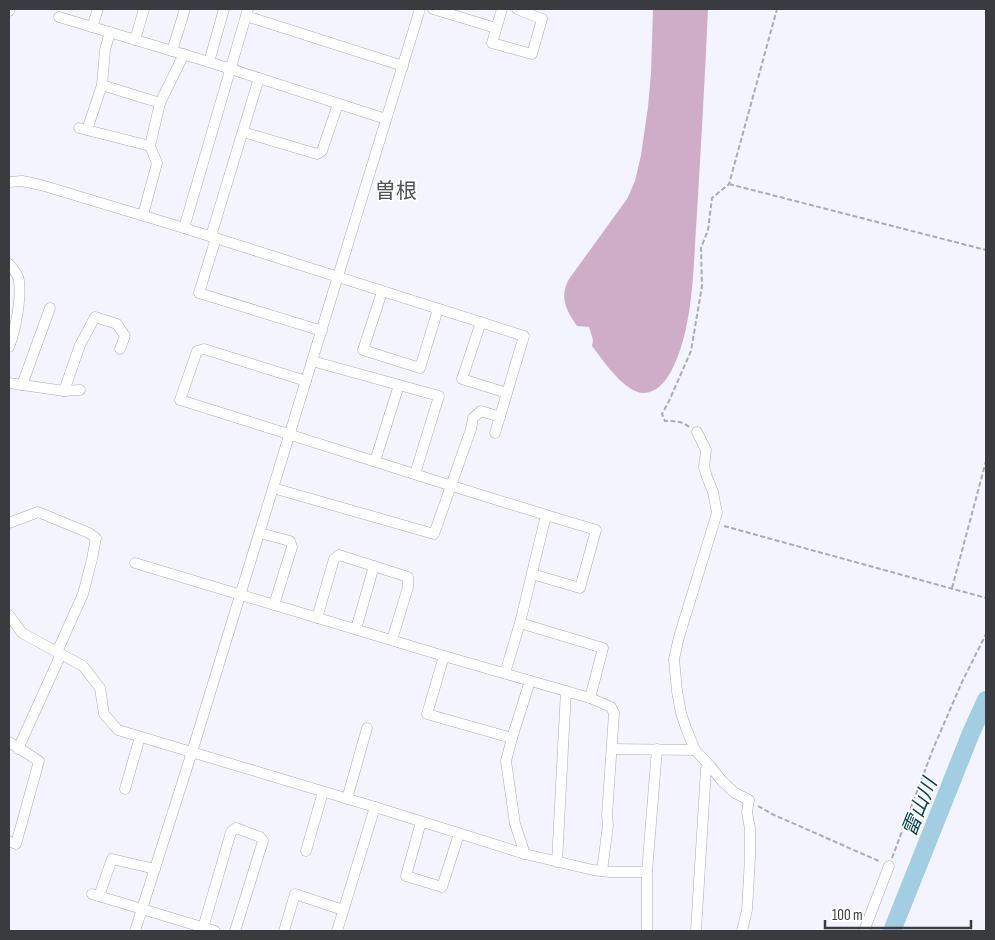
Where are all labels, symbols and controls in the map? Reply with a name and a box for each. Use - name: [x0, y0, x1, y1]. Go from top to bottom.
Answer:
- district label: 曽根: [375, 179, 417, 204]
- water label: 雷山川: [898, 773, 943, 840]
- scale bar: [825, 898, 971, 930]
- text: 100 m: [832, 906, 863, 925]

